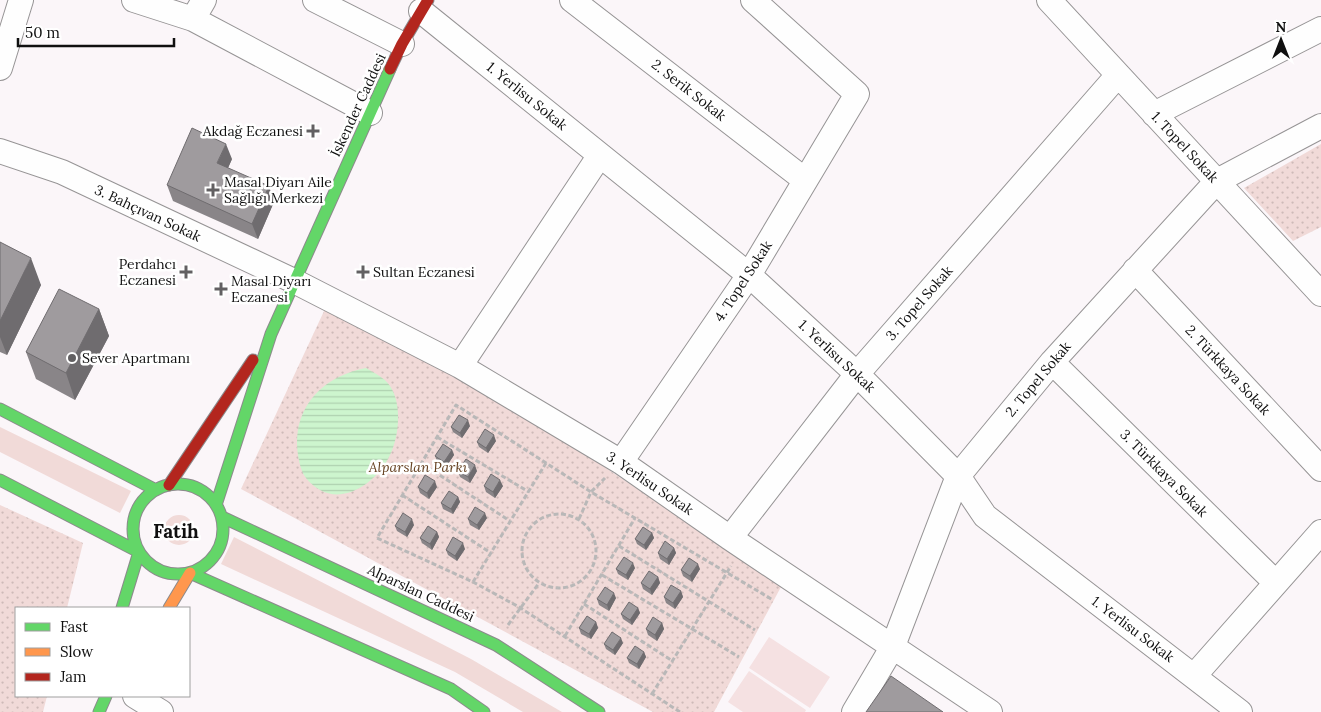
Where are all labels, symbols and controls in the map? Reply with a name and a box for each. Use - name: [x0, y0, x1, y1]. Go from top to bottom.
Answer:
- scale bar: [18, 15, 174, 47]
- north arrow: [1256, 15, 1306, 65]
- text: N: [1276, 18, 1287, 36]
- text: 50 m: [25, 23, 60, 42]
- street label: İskender Caddesi: [326, 50, 390, 160]
- street label: 2. Serik Sokak: [648, 55, 730, 125]
- street label: 1. Yerlisu Sokak: [483, 58, 571, 134]
- street label: 1. Topel Sokak: [1148, 108, 1223, 187]
- place label: Akdağ Eczanesi: [202, 122, 303, 140]
- marker: Akdağ Eczanesi: [307, 125, 319, 137]
- place label: Masal Diyarı Aile Sağlığı Merkezi: [224, 173, 332, 207]
- street label: 3. Bahçıvan Sokak: [92, 180, 205, 246]
- marker: Masal Diyarı Aile Sağlığı Merkezi: [206, 183, 220, 197]
- street label: 4. Topel Sokak: [710, 237, 776, 325]
- place label: Perdahcı Eczanesi: [119, 255, 176, 289]
- street label: 3. Topel Sokak: [882, 262, 957, 344]
- place label: Sultan Eczanesi: [373, 263, 475, 281]
- marker: Perdahcı Eczanesi: [180, 266, 192, 278]
- marker: Sultan Eczanesi: [357, 266, 369, 278]
- place label: Masal Diyarı Eczanesi: [231, 272, 311, 306]
- marker: Masal Diyarı Eczanesi: [215, 283, 227, 295]
- street label: 1. Yerlisu Sokak: [795, 316, 880, 397]
- street label: 2. Türkkaya Sokak: [1182, 321, 1275, 419]
- street label: 2. Topel Sokak: [1001, 337, 1075, 420]
- place label: Sever Apartmanı: [82, 349, 190, 367]
- marker: Sever Apartmanı: [66, 352, 78, 364]
- street label: 3. Türkkaya Sokak: [1116, 425, 1212, 521]
- street label: 3. Yerlisu Sokak: [603, 447, 697, 519]
- park label: Alparslan Parkı: [368, 458, 468, 476]
- district label: Fatih: [153, 519, 199, 543]
- street label: Alparslan Caddesi: [364, 560, 477, 626]
- street label: 1. Yerlisu Sokak: [1088, 592, 1178, 666]
- legend: [15, 607, 190, 697]
- text: Fast: [60, 617, 88, 636]
- text: Slow: [60, 642, 93, 661]
- text: Jam: [59, 667, 87, 686]

